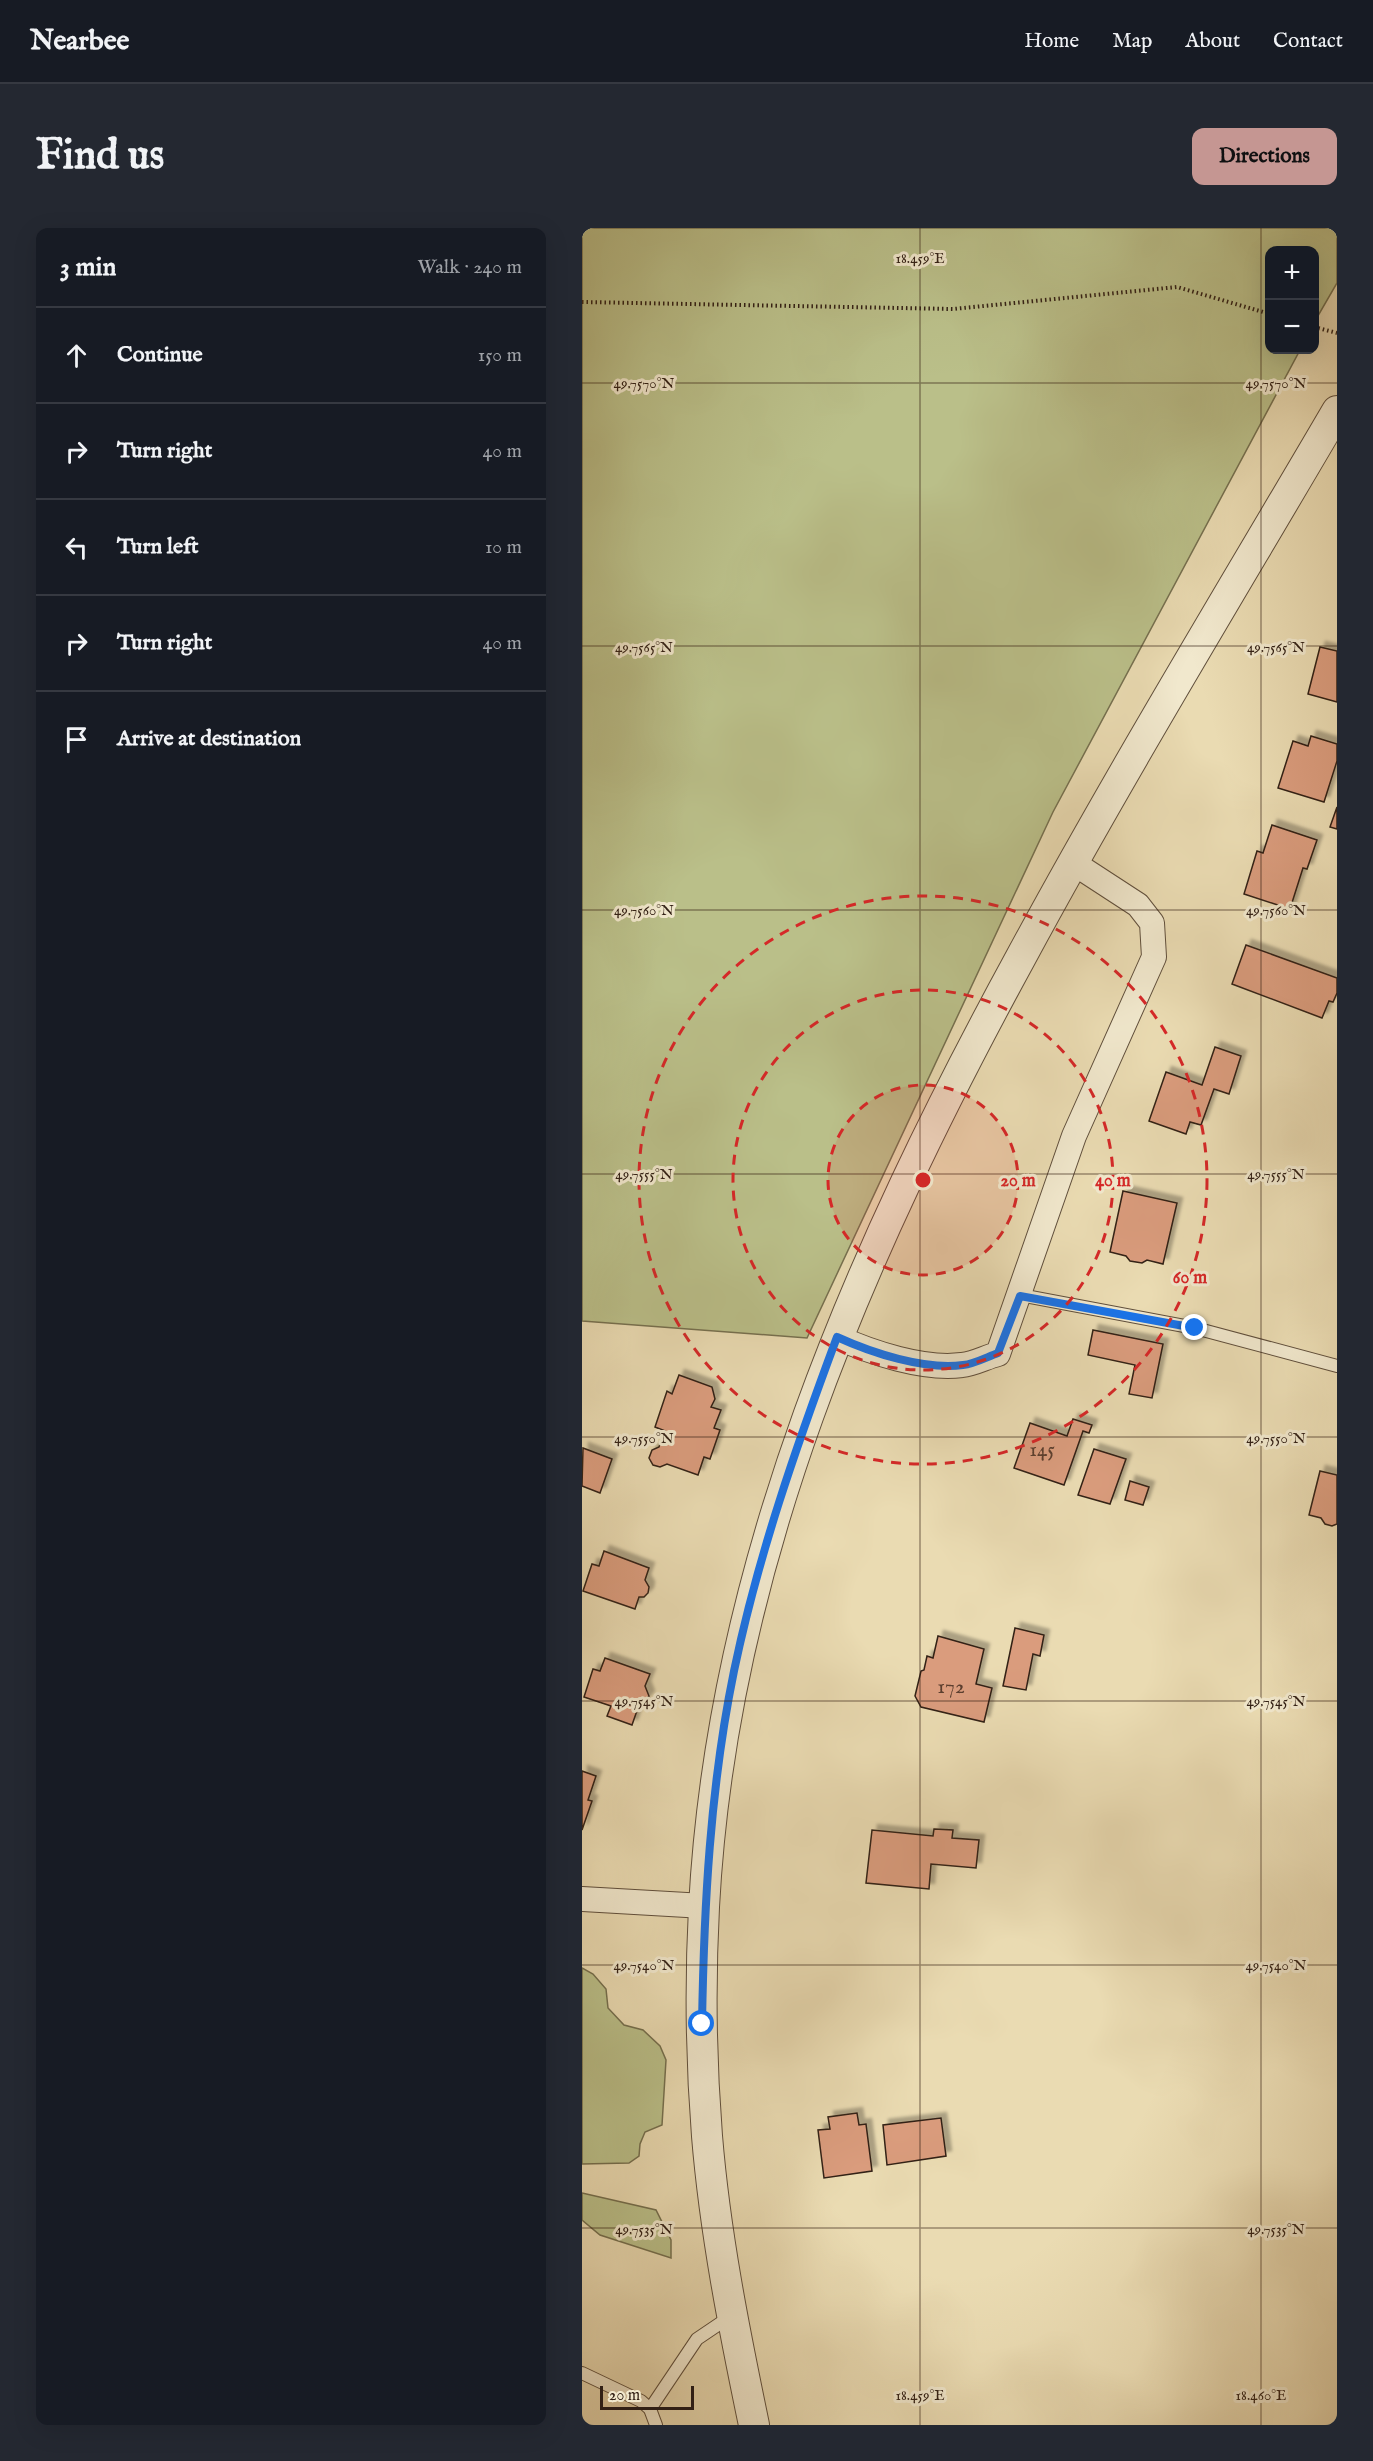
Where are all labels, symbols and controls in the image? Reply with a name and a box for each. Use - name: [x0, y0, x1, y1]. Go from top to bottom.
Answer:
- text: Nearbee: [30, 24, 129, 59]
- text: Home: [1024, 28, 1079, 55]
- text: Map: [1112, 28, 1152, 55]
- text: About: [1185, 28, 1240, 55]
- text: Contact: [1273, 28, 1343, 55]
- button: Directions: [1192, 128, 1337, 185]
- text: Find us: [36, 130, 164, 183]
- map controls: [1265, 246, 1319, 354]
- button: +: [1265, 246, 1319, 300]
- text: 18.459°E: [895, 249, 945, 268]
- text: 3 min: [60, 251, 116, 284]
- text: Walk · 240 m: [417, 255, 522, 280]
- button: −: [1265, 300, 1319, 354]
- icon: ahead: [60, 339, 93, 372]
- text: Continue: [117, 341, 203, 369]
- text: 150 m: [478, 343, 522, 368]
- text: 49.7570°N: [614, 374, 674, 393]
- text: 49.7570°N: [1246, 374, 1306, 393]
- icon: right: [60, 435, 93, 468]
- text: Turn right: [117, 437, 212, 465]
- text: 40 m: [483, 439, 522, 464]
- icon: left: [60, 531, 93, 564]
- text: Turn left: [117, 533, 199, 561]
- text: 10 m: [485, 535, 522, 560]
- icon: right: [60, 627, 93, 660]
- text: Turn right: [117, 629, 212, 657]
- text: 40 m: [483, 631, 522, 656]
- text: 49.7565°N: [615, 638, 673, 657]
- text: 49.7565°N: [1247, 638, 1305, 657]
- icon: arrive: [60, 723, 93, 756]
- text: Arrive at destination: [117, 725, 301, 753]
- text: 49.7560°N: [614, 901, 674, 920]
- text: 49.7560°N: [1246, 901, 1306, 920]
- text: 49.7555°N: [615, 1165, 673, 1184]
- text: 49.7555°N: [1247, 1165, 1305, 1184]
- centre of rings: [913, 1170, 933, 1190]
- text: 20 m: [1000, 1170, 1036, 1193]
- text: 40 m: [1095, 1170, 1131, 1193]
- text: 60 m: [1173, 1267, 1207, 1290]
- route end: [1181, 1314, 1207, 1340]
- text: 49.7550°N: [614, 1429, 674, 1448]
- text: 49.7550°N: [1246, 1429, 1306, 1448]
- house number: 145: [1029, 1437, 1055, 1464]
- house number: 172: [937, 1674, 965, 1701]
- text: 49.7545°N: [614, 1692, 674, 1711]
- text: 49.7545°N: [1246, 1692, 1306, 1711]
- text: 49.7540°N: [613, 1956, 675, 1975]
- text: 49.7540°N: [1245, 1956, 1307, 1975]
- route start: [688, 2010, 714, 2036]
- text: 49.7535°N: [615, 2220, 673, 2239]
- text: 49.7535°N: [1247, 2220, 1305, 2239]
- scale bar: [600, 2383, 694, 2410]
- text: 20 m: [609, 2386, 640, 2406]
- text: 18.459°E: [895, 2386, 945, 2405]
- text: 18.460°E: [1236, 2386, 1287, 2405]

